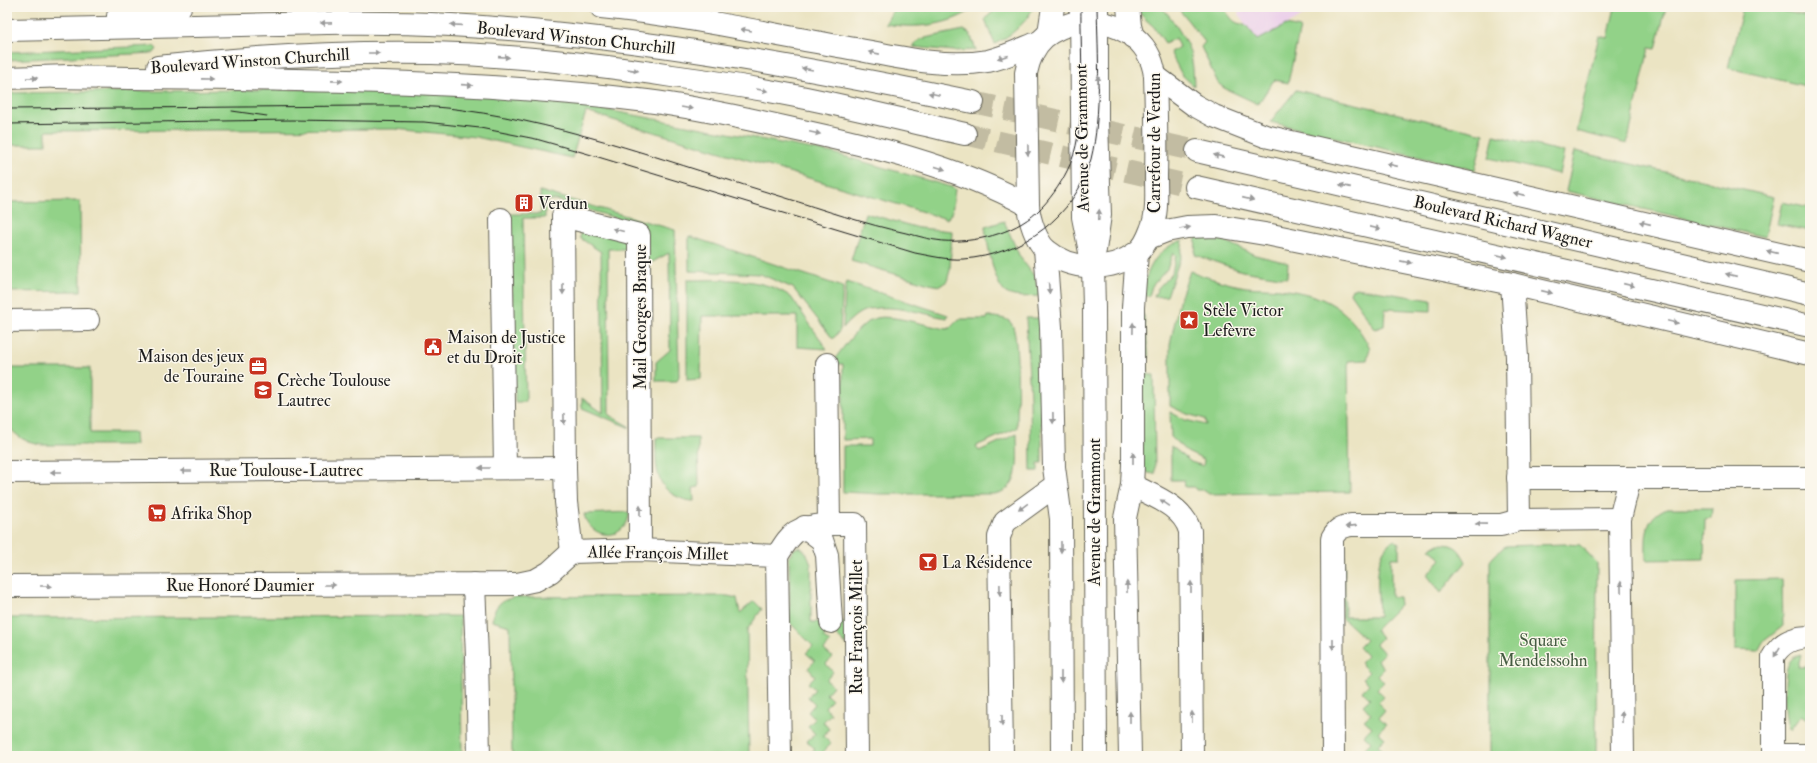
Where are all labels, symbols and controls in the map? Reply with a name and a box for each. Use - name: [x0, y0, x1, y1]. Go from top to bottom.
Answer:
- street label: Boulevard Winston Churchill: [476, 17, 677, 59]
- one-way arrow: [319, 20, 332, 26]
- one-way arrow: [450, 22, 462, 29]
- one-way arrow: [740, 27, 752, 33]
- street label: Boulevard Winston Churchill: [150, 44, 351, 78]
- one-way arrow: [368, 50, 381, 56]
- one-way arrow: [868, 50, 880, 56]
- one-way arrow: [498, 54, 511, 60]
- one-way arrow: [996, 54, 1009, 60]
- street label: Avenue de Grammont: [1070, 63, 1094, 213]
- one-way arrow: [801, 66, 813, 72]
- one-way arrow: [627, 67, 639, 73]
- street label: Carrefour de Verdun: [1144, 73, 1165, 213]
- one-way arrow: [26, 75, 39, 81]
- one-way arrow: [1094, 75, 1101, 87]
- one-way arrow: [201, 76, 214, 82]
- one-way arrow: [331, 78, 344, 84]
- one-way arrow: [461, 81, 473, 88]
- one-way arrow: [756, 87, 768, 93]
- one-way arrow: [928, 91, 941, 97]
- one-way arrow: [681, 105, 693, 111]
- one-way arrow: [808, 131, 821, 137]
- one-way arrow: [1024, 144, 1031, 156]
- one-way arrow: [1213, 153, 1225, 159]
- one-way arrow: [1386, 162, 1398, 168]
- one-way arrow: [934, 165, 946, 171]
- one-way arrow: [1339, 182, 1352, 188]
- street label: Boulevard Richard Wagner: [1412, 191, 1595, 253]
- one-way arrow: [1512, 191, 1525, 197]
- building icon: Verdun: [513, 192, 535, 214]
- place label: Verdun: [538, 193, 588, 214]
- one-way arrow: [1242, 197, 1254, 203]
- one-way arrow: [1096, 209, 1103, 221]
- one-way arrow: [1639, 220, 1651, 226]
- one-way arrow: [1179, 225, 1191, 231]
- one-way arrow: [1369, 225, 1381, 231]
- one-way arrow: [612, 226, 624, 232]
- street label: Mail Georges Braque: [630, 244, 651, 390]
- one-way arrow: [1766, 249, 1778, 255]
- one-way arrow: [1496, 254, 1508, 260]
- one-way arrow: [1400, 259, 1412, 265]
- one-way arrow: [1725, 272, 1737, 278]
- one-way arrow: [1045, 282, 1052, 294]
- one-way arrow: [1623, 282, 1635, 288]
- one-way arrow: [560, 283, 566, 296]
- one-way arrow: [1541, 289, 1553, 295]
- place label: Stèle Victor Lefèvre: [1203, 300, 1284, 341]
- place icon: Stèle Victor Lefèvre: [1178, 309, 1200, 331]
- one-way arrow: [1667, 319, 1679, 325]
- one-way arrow: [1129, 322, 1136, 334]
- place label: Maison de Justice et du Droit: [447, 327, 565, 368]
- public building icon: Maison de Justice et du Droit: [422, 336, 444, 358]
- place label: Maison des jeux de Touraine: [138, 346, 244, 387]
- office icon: Maison des jeux de Touraine: [247, 355, 269, 377]
- place label: Crèche Toulouse Lautrec: [277, 370, 391, 411]
- school or university icon: Crèche Toulouse Lautrec: [252, 379, 274, 401]
- one-way arrow: [1050, 412, 1056, 425]
- one-way arrow: [561, 413, 567, 426]
- street label: Avenue de Grammont: [1084, 437, 1105, 587]
- one-way arrow: [1130, 451, 1136, 464]
- street label: Rue Toulouse-Lautrec: [209, 460, 363, 481]
- one-way arrow: [477, 465, 490, 471]
- one-way arrow: [50, 468, 62, 475]
- one-way arrow: [179, 468, 192, 474]
- one-way arrow: [1160, 500, 1171, 507]
- supermarket icon: Afrika Shop: [146, 502, 168, 524]
- place label: Afrika Shop: [170, 503, 252, 525]
- one-way arrow: [1018, 503, 1029, 511]
- one-way arrow: [637, 504, 643, 517]
- one-way arrow: [1475, 521, 1487, 528]
- one-way arrow: [1345, 523, 1357, 529]
- street label: Allée François Millet: [587, 541, 729, 565]
- one-way arrow: [1058, 541, 1064, 554]
- bar icon: La Résidence: [917, 551, 939, 573]
- place label: La Résidence: [942, 552, 1032, 573]
- street label: Rue François Millet: [846, 559, 867, 694]
- street label: Rue Honoré Daumier: [166, 575, 315, 596]
- one-way arrow: [1124, 580, 1130, 593]
- one-way arrow: [1188, 580, 1194, 593]
- one-way arrow: [1617, 581, 1624, 593]
- one-way arrow: [324, 582, 337, 588]
- one-way arrow: [40, 583, 53, 589]
- one-way arrow: [996, 584, 1003, 596]
- park label: Square Mendelssohn: [1498, 630, 1588, 671]
- one-way arrow: [1330, 638, 1336, 651]
- one-way arrow: [1773, 646, 1780, 658]
- one-way arrow: [1058, 671, 1064, 684]
- one-way arrow: [1127, 710, 1133, 723]
- one-way arrow: [1189, 710, 1195, 723]
- one-way arrow: [1619, 710, 1625, 723]
- one-way arrow: [999, 714, 1005, 727]

